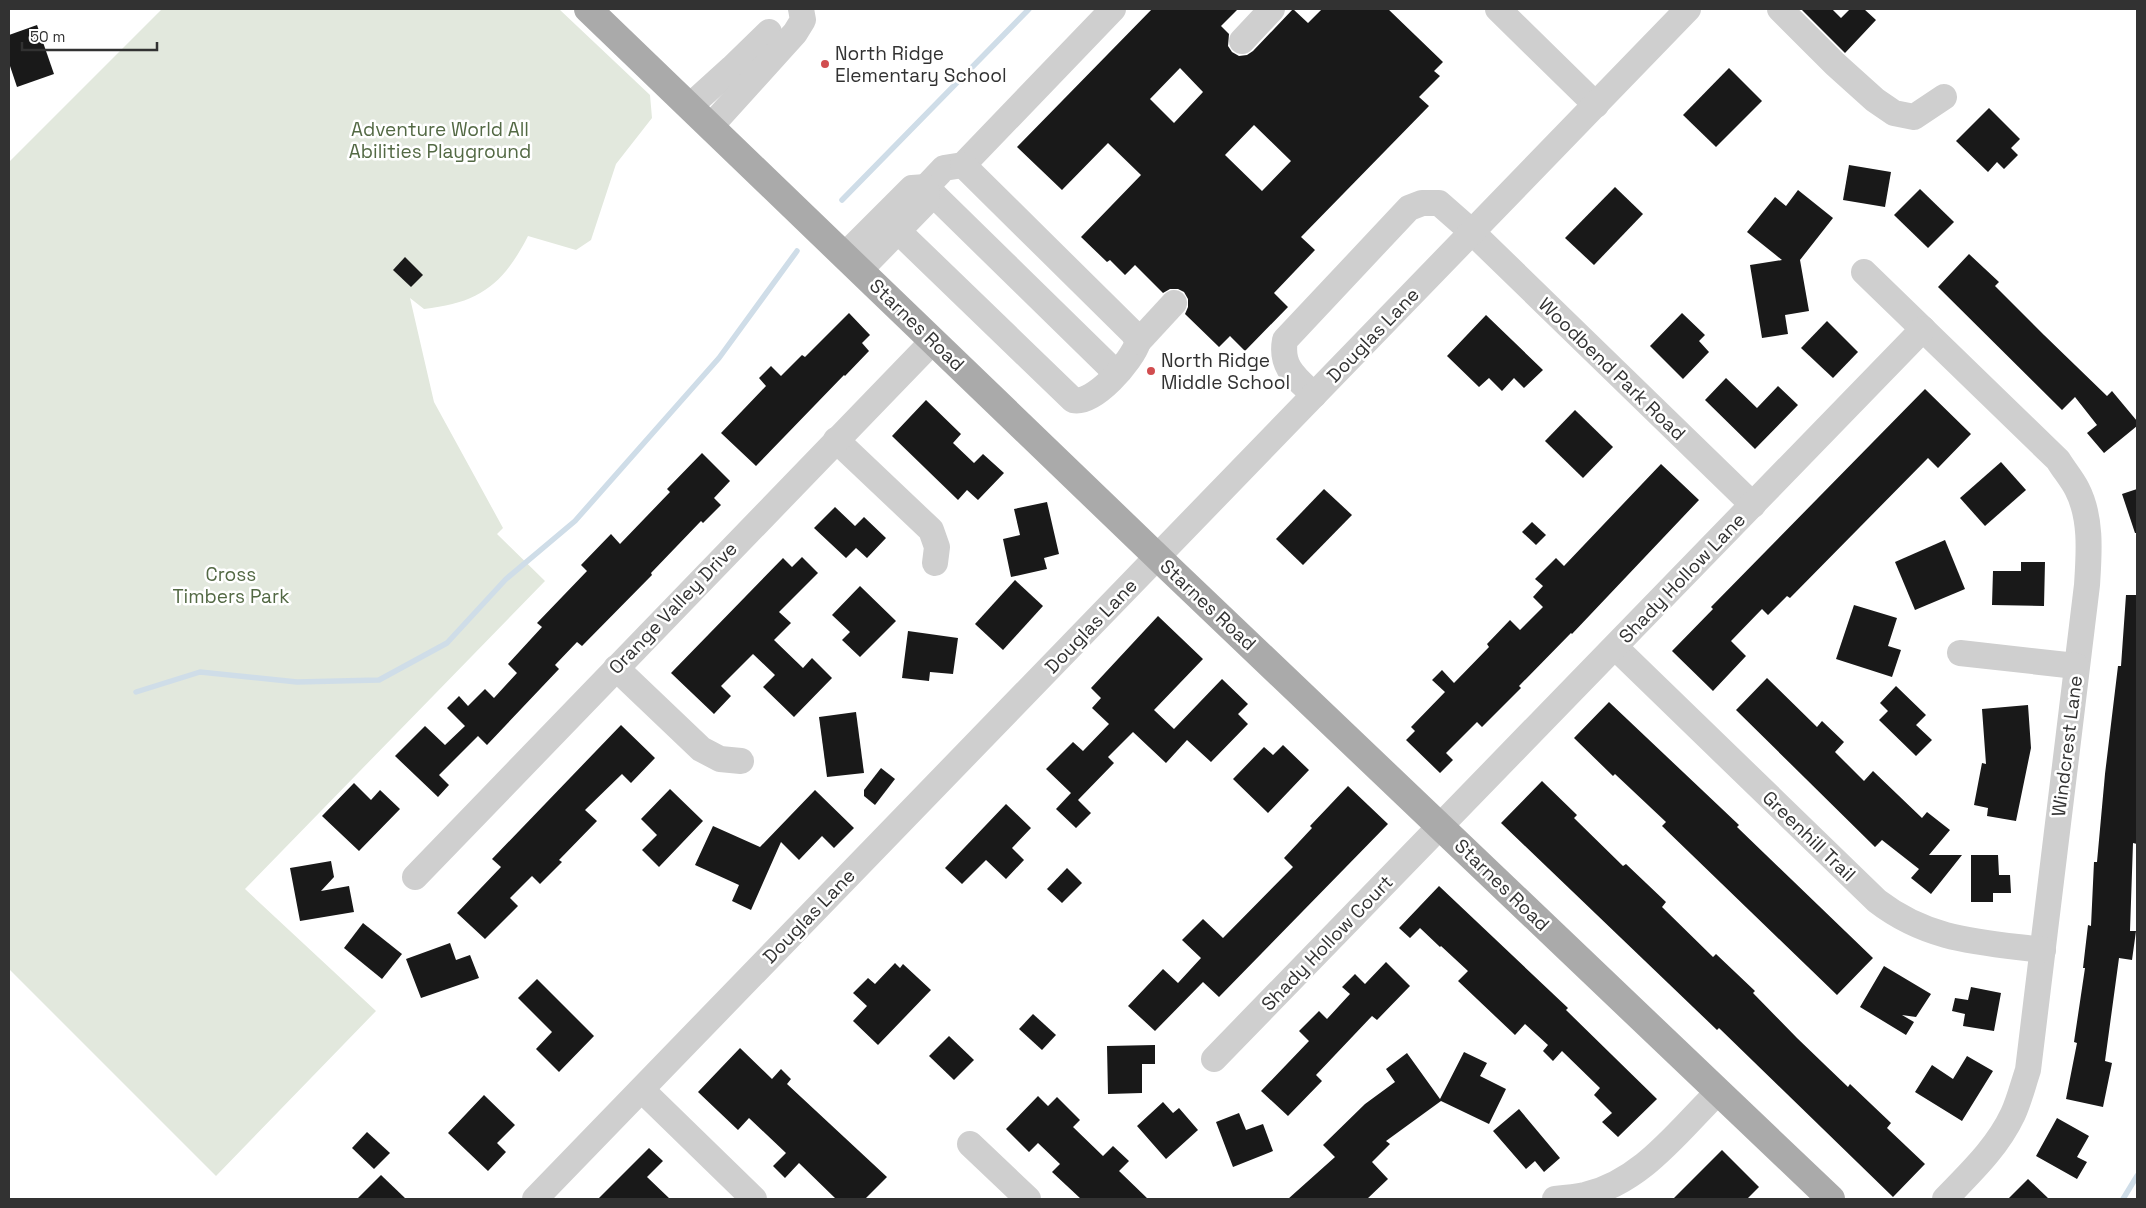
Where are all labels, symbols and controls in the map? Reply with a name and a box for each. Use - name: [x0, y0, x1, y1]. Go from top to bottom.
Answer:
- scale bar: [22, 20, 158, 52]
- text: 50 m: [30, 27, 65, 46]
- place label: North Ridge Elementary School: [835, 41, 1007, 88]
- marker: North Ridge Elementary School: [819, 58, 831, 70]
- park label: Adventure World All Abilities Playground: [349, 117, 531, 164]
- street label: Starnes Road: [864, 273, 970, 377]
- street label: Douglas Lane: [1321, 282, 1425, 388]
- street label: Woodbend Park Road: [1533, 292, 1691, 446]
- place label: North Ridge Middle School: [1161, 348, 1290, 395]
- marker: North Ridge Middle School: [1145, 365, 1157, 377]
- street label: Shady Hollow Lane: [1613, 507, 1751, 649]
- street label: Orange Valley Drive: [603, 536, 743, 680]
- street label: Starnes Road: [1155, 554, 1261, 656]
- park label: Cross Timbers Park: [173, 562, 289, 609]
- street label: Douglas Lane: [1039, 573, 1143, 679]
- street label: Windcrest Lane: [2046, 674, 2088, 818]
- street label: Greenhill Trail: [1757, 785, 1861, 887]
- street label: Starnes Road: [1449, 833, 1555, 937]
- street label: Douglas Lane: [757, 863, 861, 969]
- street label: Shady Hollow Court: [1256, 870, 1398, 1016]

